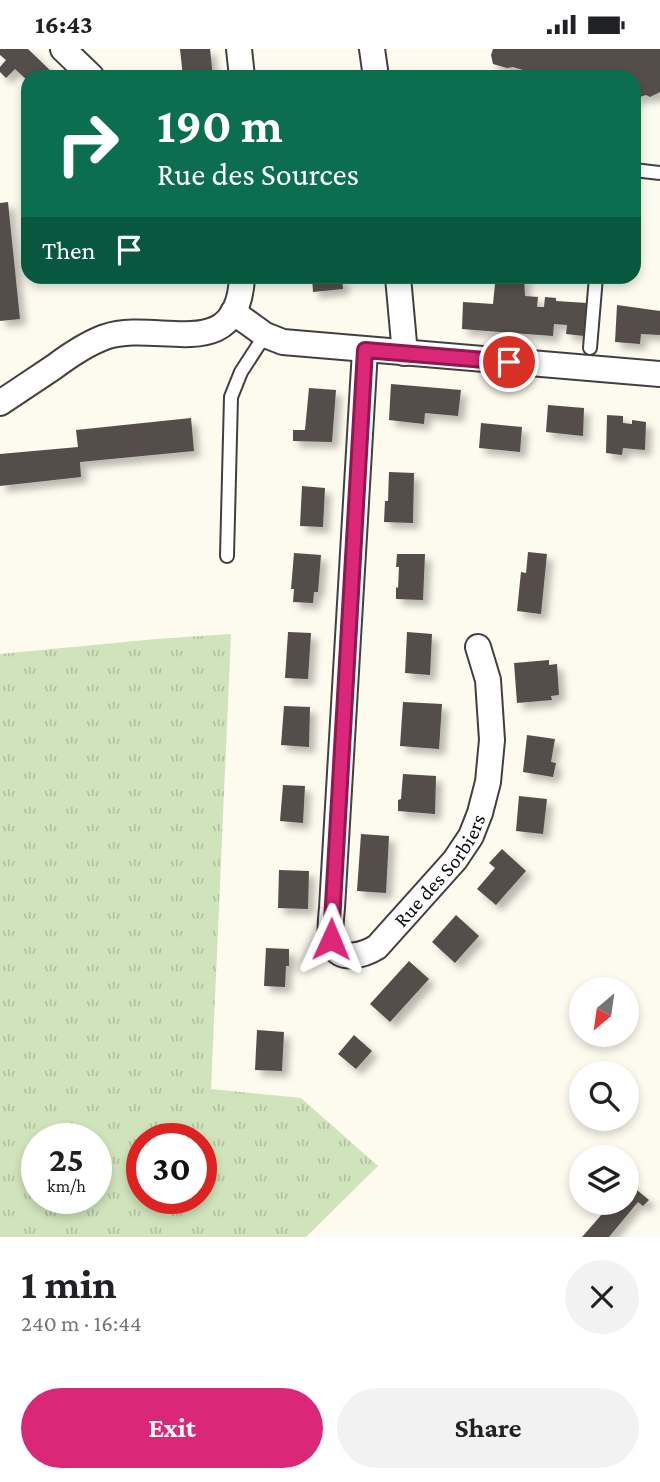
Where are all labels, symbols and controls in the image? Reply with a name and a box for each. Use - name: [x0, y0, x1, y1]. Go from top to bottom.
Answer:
- text: 16:43: [35, 10, 93, 39]
- icon: right: [42, 98, 133, 189]
- text: 190 m: [157, 98, 283, 153]
- text: Rue des Sources: [157, 156, 359, 192]
- icon: arrive: [110, 231, 148, 269]
- text: Then: [42, 236, 96, 265]
- pin: [479, 332, 539, 392]
- icon: arrive: [490, 343, 528, 381]
- street label: Rue des Sorbiers: [389, 811, 490, 932]
- position arrow: [294, 902, 368, 976]
- north arrow: [569, 977, 639, 1047]
- map controls: [569, 977, 639, 1215]
- button: search: [569, 1061, 639, 1131]
- speed limit sign: 30: [126, 1123, 217, 1214]
- text: 25: [49, 1140, 84, 1179]
- button: layers: [569, 1145, 639, 1215]
- text: km/h: [47, 1176, 86, 1196]
- text: 1 min: [21, 1260, 117, 1307]
- button: close: [565, 1260, 639, 1334]
- text: 240 m · 16:44: [21, 1310, 142, 1336]
- button: Exit: [21, 1388, 323, 1468]
- button: Share: [337, 1388, 639, 1468]

